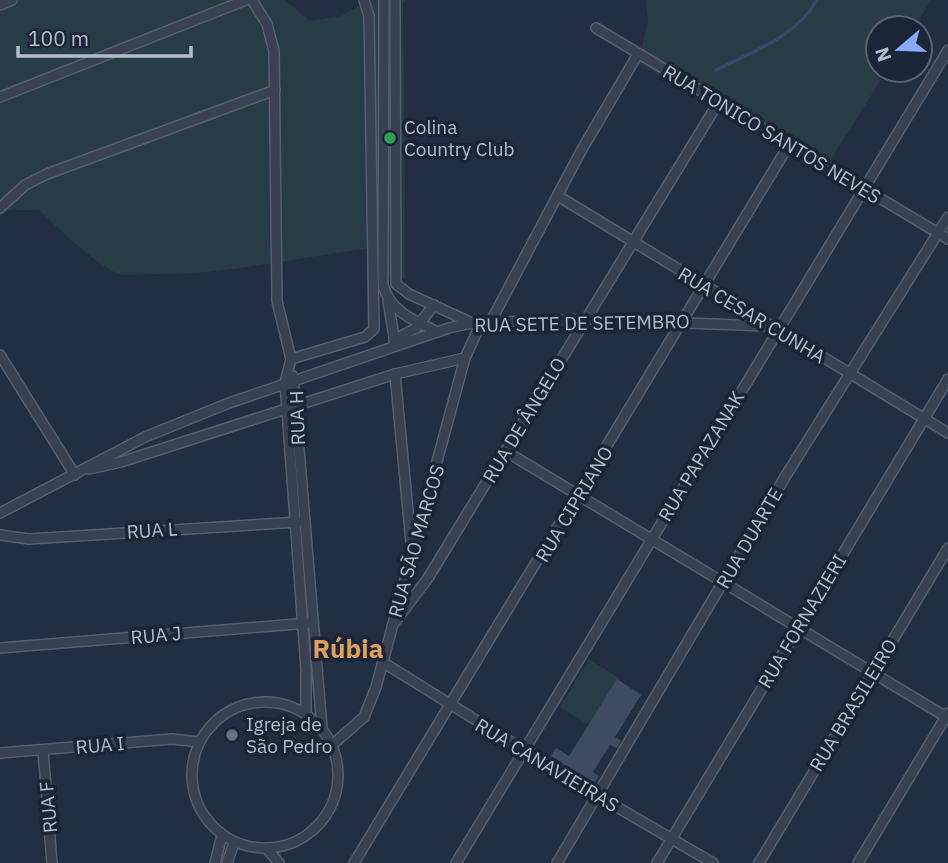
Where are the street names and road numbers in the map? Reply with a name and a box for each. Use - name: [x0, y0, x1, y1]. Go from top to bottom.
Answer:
- street label: RUA TONICO SANTOS NEVES: [659, 59, 885, 209]
- street label: RUA CESAR CUNHA: [674, 262, 830, 368]
- street label: RUA SETE DE SETEMBRO: [474, 309, 690, 337]
- street label: RUA DE ÂNGELO: [477, 353, 571, 487]
- street label: RUA PAPAZANAK: [653, 386, 749, 526]
- street label: RUA H: [284, 390, 310, 446]
- street label: RUA CIPRIANO: [530, 442, 618, 566]
- street label: RUA SÃO MARCOS: [383, 462, 449, 620]
- street label: RUA DUARTE: [710, 483, 788, 593]
- street label: RUA L: [126, 516, 178, 544]
- street label: RUA FORNAZIERI: [753, 550, 851, 692]
- street label: RUA J: [130, 621, 182, 649]
- street label: RUA BRASILEIRO: [804, 634, 902, 776]
- street label: RUA CANAVIEIRAS: [471, 713, 623, 817]
- street label: RUA I: [75, 731, 125, 759]
- street label: RUA F: [34, 780, 62, 834]

